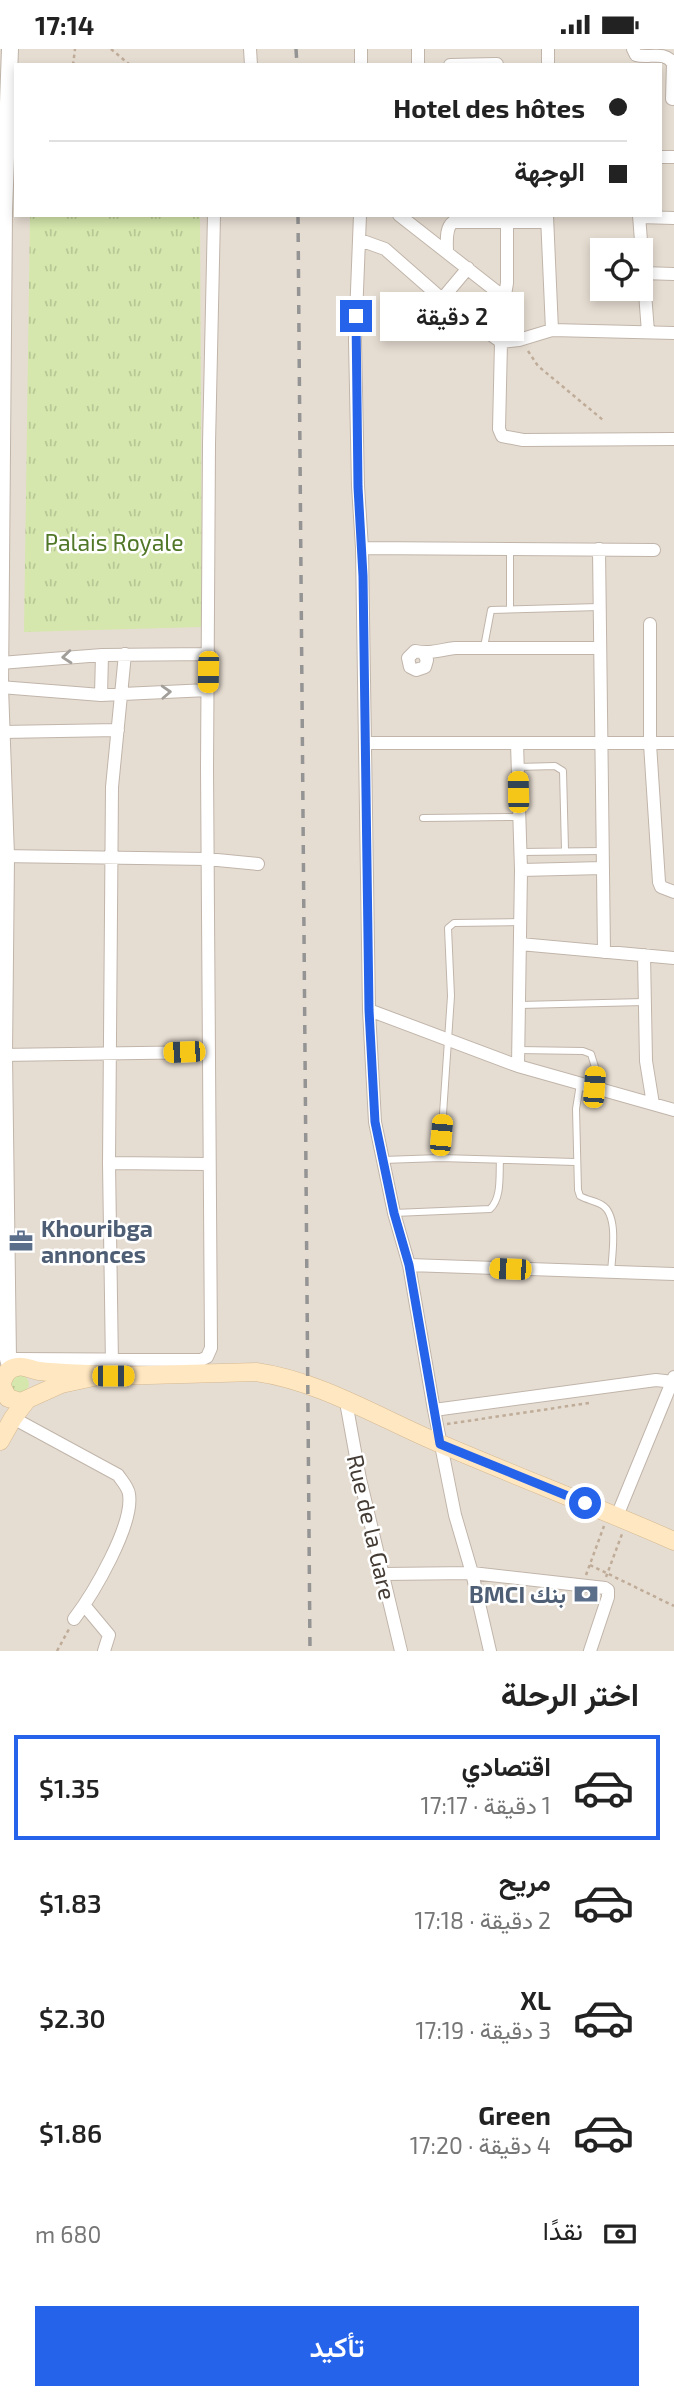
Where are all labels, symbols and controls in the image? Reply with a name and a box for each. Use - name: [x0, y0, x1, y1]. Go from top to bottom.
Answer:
- text: 17:14: [35, 9, 94, 40]
- text: Hotel des hôtes: [393, 92, 585, 123]
- text: الوجهة: [514, 155, 585, 186]
- map controls: [590, 238, 653, 301]
- button: locate: [590, 238, 653, 301]
- callout: 2 دقيقة: [380, 292, 524, 341]
- route end: [340, 300, 372, 332]
- text: 2 دقيقة: [416, 302, 488, 330]
- park label: Palais Royale: [45, 528, 183, 556]
- one-way arrow: [61, 649, 72, 664]
- car: [198, 651, 219, 693]
- one-way arrow: [161, 685, 172, 700]
- car: [508, 771, 529, 813]
- car: [163, 1041, 206, 1063]
- car: [583, 1065, 606, 1109]
- car: [429, 1113, 454, 1157]
- place label: Khouribga annonces: [41, 1214, 153, 1268]
- office icon: Khouribga annonces: [7, 1227, 35, 1255]
- car: [489, 1258, 532, 1280]
- car: [93, 1366, 135, 1387]
- street label: Rue de la Gare: [342, 1452, 402, 1602]
- route start: [569, 1487, 601, 1519]
- place label: BMCI بنك: [469, 1580, 566, 1609]
- bank icon: BMCI بنك: [572, 1580, 600, 1608]
- text: اختر الرحلة: [501, 1674, 639, 1712]
- text: اقتصادي: [462, 1750, 551, 1781]
- icon: car: [572, 1756, 635, 1819]
- text: $1.35: [39, 1772, 100, 1803]
- text: 1 دقيقة · 17:17: [420, 1791, 551, 1819]
- text: مريح: [499, 1865, 551, 1896]
- icon: car: [572, 1871, 635, 1934]
- text: $1.83: [39, 1887, 102, 1918]
- text: 2 دقيقة · 17:18: [415, 1906, 551, 1934]
- text: XL: [520, 1984, 551, 2015]
- icon: car: [572, 1986, 635, 2049]
- text: $2.30: [39, 2002, 106, 2033]
- text: 3 دقيقة · 17:19: [415, 2016, 551, 2044]
- text: Green: [478, 2099, 551, 2130]
- icon: car: [572, 2101, 635, 2164]
- text: $1.86: [39, 2117, 102, 2148]
- text: 4 دقيقة · 17:20: [410, 2131, 551, 2159]
- text: نقدًا: [543, 2214, 583, 2245]
- icon: cash: [601, 2215, 639, 2253]
- text: 680 m: [35, 2220, 101, 2248]
- button: تأكيد: [35, 2306, 639, 2386]

